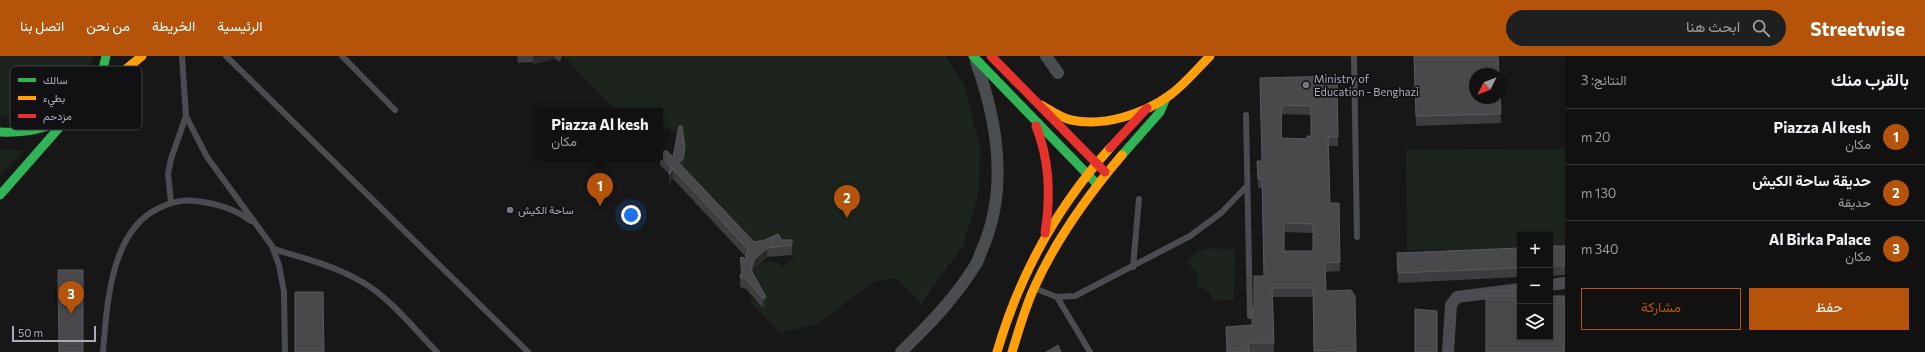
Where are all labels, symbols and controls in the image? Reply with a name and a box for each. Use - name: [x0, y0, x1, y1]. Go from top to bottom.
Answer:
- search box: [1506, 10, 1786, 46]
- text: اتصل بنا: [20, 17, 64, 34]
- text: من نحن: [86, 17, 130, 34]
- text: الخريطة: [152, 17, 195, 34]
- text: الرئيسية: [217, 17, 263, 34]
- text: ابحث هنا: [1686, 17, 1740, 35]
- icon: search: [1750, 17, 1772, 39]
- text: Streetwise: [1810, 17, 1905, 40]
- legend: [10, 66, 142, 130]
- north arrow: [1469, 68, 1505, 104]
- text: بالقرب منك: [1831, 69, 1909, 90]
- place label: Ministry of Education - Benghazi: [1314, 72, 1419, 98]
- text: النتائج: 3: [1581, 72, 1626, 88]
- text: سالك: [43, 73, 68, 86]
- marker: Ministry of Education - Benghazi: [1301, 80, 1311, 90]
- text: بطيء: [43, 91, 65, 108]
- popup: [537, 108, 663, 160]
- text: مزدحم: [43, 109, 72, 124]
- text: Piazza Al kesh: [551, 115, 649, 133]
- text: Piazza Al kesh: [1773, 118, 1871, 136]
- text: 20 m: [1581, 129, 1611, 145]
- text: 1: [1893, 129, 1899, 145]
- text: مكان: [551, 133, 577, 149]
- text: مكان: [1845, 136, 1871, 152]
- text: حديقة ساحة الكيش: [1752, 171, 1871, 189]
- pin: 1: [587, 173, 613, 206]
- pin: 2: [834, 185, 860, 218]
- text: 130 m: [1581, 185, 1616, 201]
- text: 2: [1892, 185, 1900, 201]
- text: حديقة: [1838, 194, 1871, 210]
- place label: ساحة الكيش: [518, 203, 574, 217]
- marker: ساحة الكيش: [505, 205, 515, 215]
- your location: [621, 205, 641, 225]
- text: Al Birka Palace: [1769, 230, 1871, 248]
- map controls: [1517, 232, 1553, 340]
- button: +: [1517, 232, 1553, 268]
- text: 340 m: [1581, 241, 1619, 257]
- text: 3: [1892, 241, 1900, 257]
- text: مكان: [1845, 248, 1871, 264]
- button: −: [1517, 268, 1553, 304]
- pin: 3: [58, 281, 84, 314]
- button: مشاركة: [1581, 288, 1741, 330]
- button: حفظ: [1749, 288, 1909, 330]
- button: layers: [1517, 304, 1553, 340]
- scale bar: [12, 324, 96, 343]
- text: 50 m: [18, 326, 43, 339]

